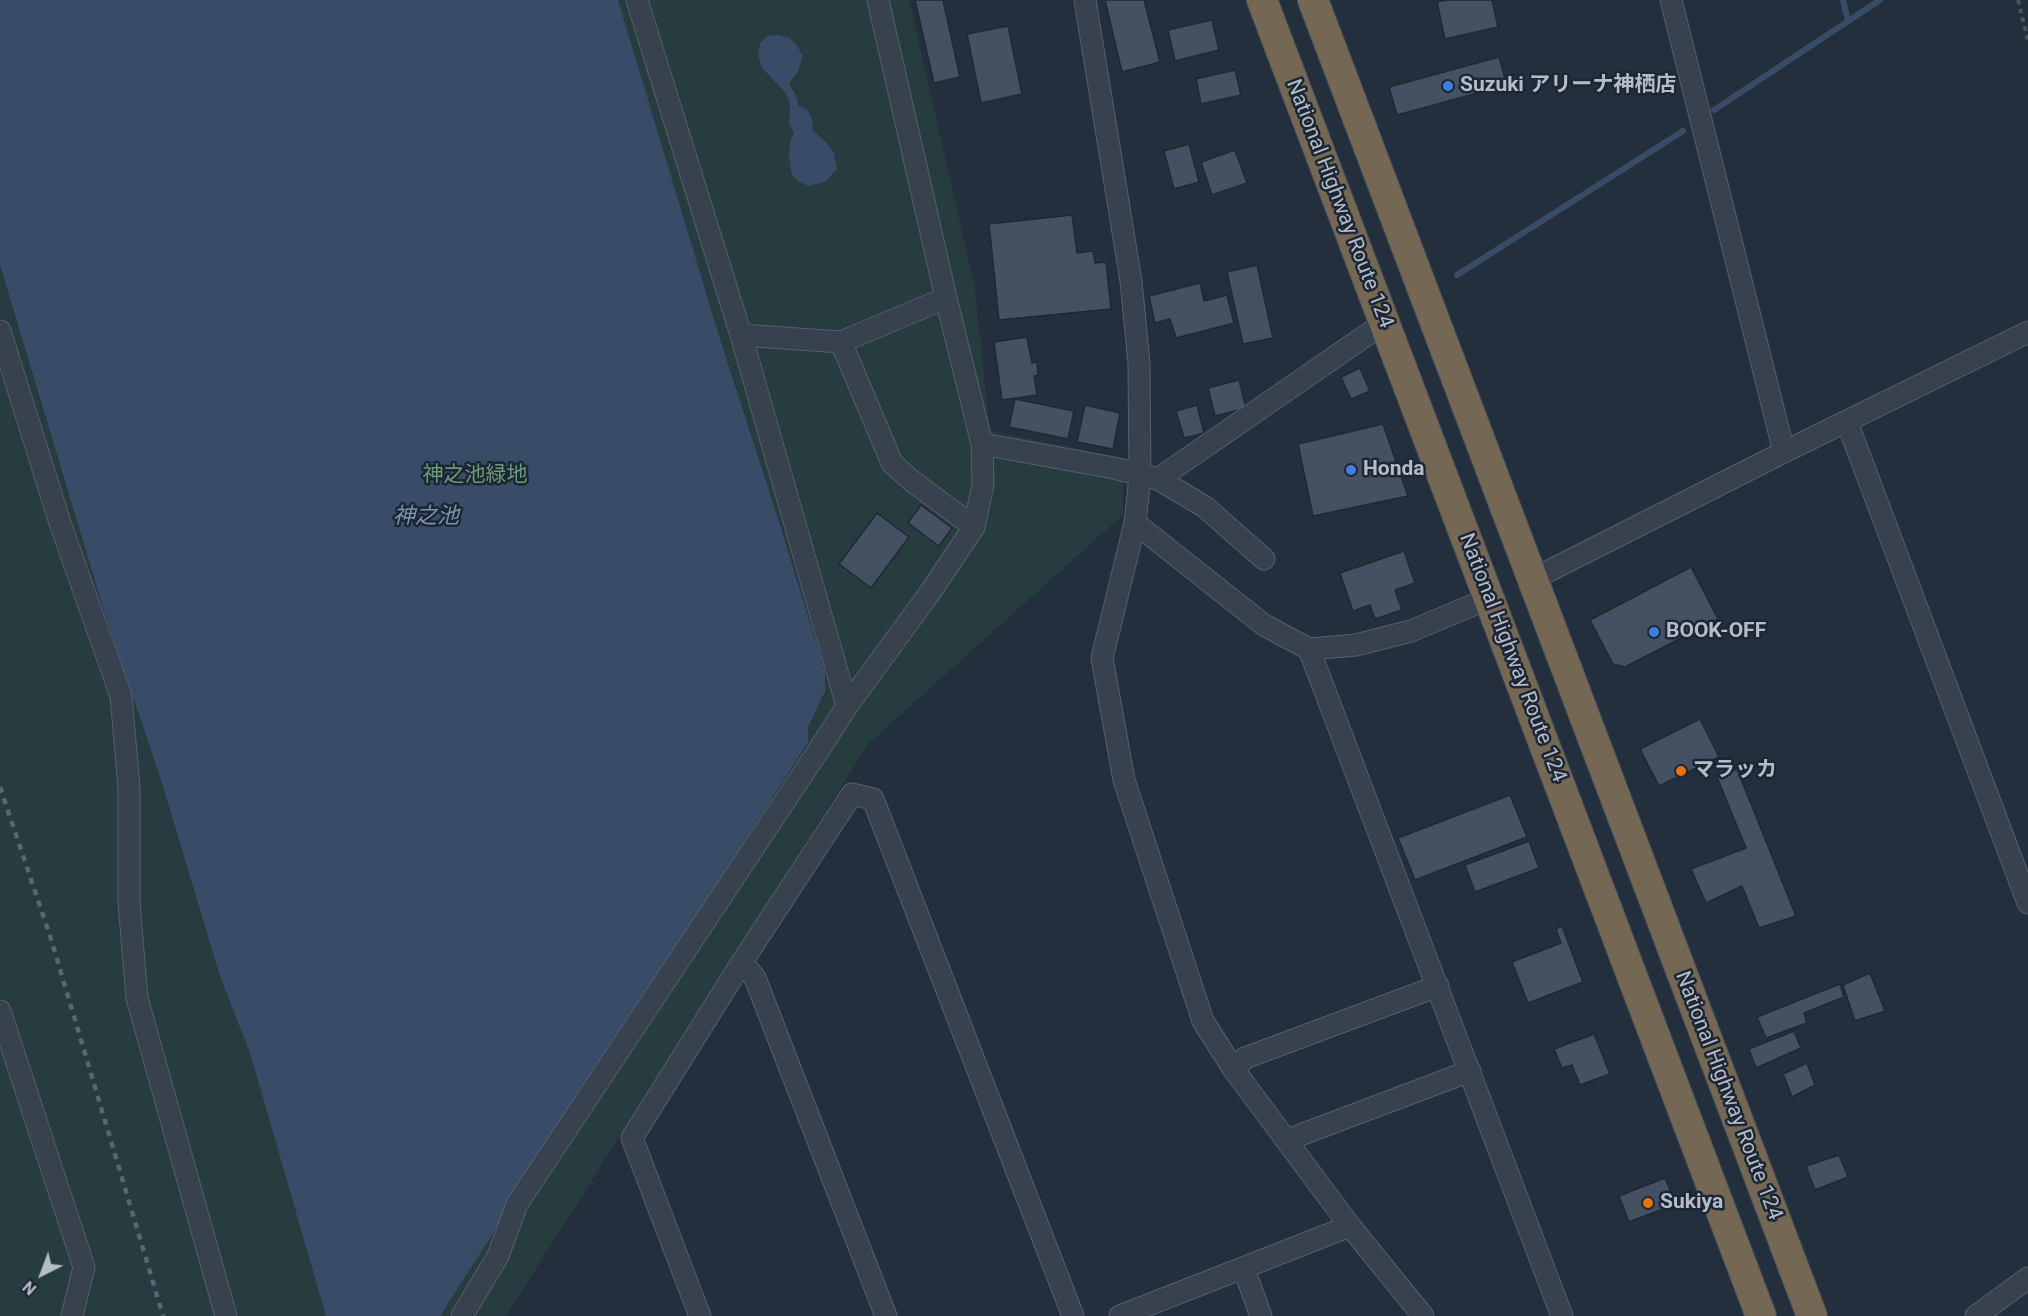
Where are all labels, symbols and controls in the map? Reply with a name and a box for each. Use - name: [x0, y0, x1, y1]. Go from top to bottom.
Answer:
- place label: Suzuki アリーナ神栖店: [1460, 73, 1676, 99]
- street label: National Highway Route 124: [1280, 76, 1398, 332]
- marker: Suzuki アリーナ神栖店: [1441, 79, 1455, 93]
- place label: Honda: [1363, 457, 1425, 483]
- park label: 神之池緑地: [423, 463, 527, 489]
- marker: Honda: [1344, 463, 1358, 477]
- water label: 神之池: [393, 504, 459, 530]
- street label: National Highway Route 124: [1453, 530, 1571, 786]
- place label: BOOK-OFF: [1666, 619, 1766, 645]
- marker: BOOK-OFF: [1647, 625, 1661, 639]
- place label: マラッカ: [1693, 758, 1777, 784]
- marker: マラッカ: [1674, 764, 1688, 778]
- street label: National Highway Route 124: [1669, 968, 1787, 1224]
- place label: Sukiya: [1660, 1190, 1723, 1216]
- marker: Sukiya: [1641, 1196, 1655, 1210]
- north arrow: [12, 1244, 72, 1304]
- text: N: [19, 1277, 40, 1299]

